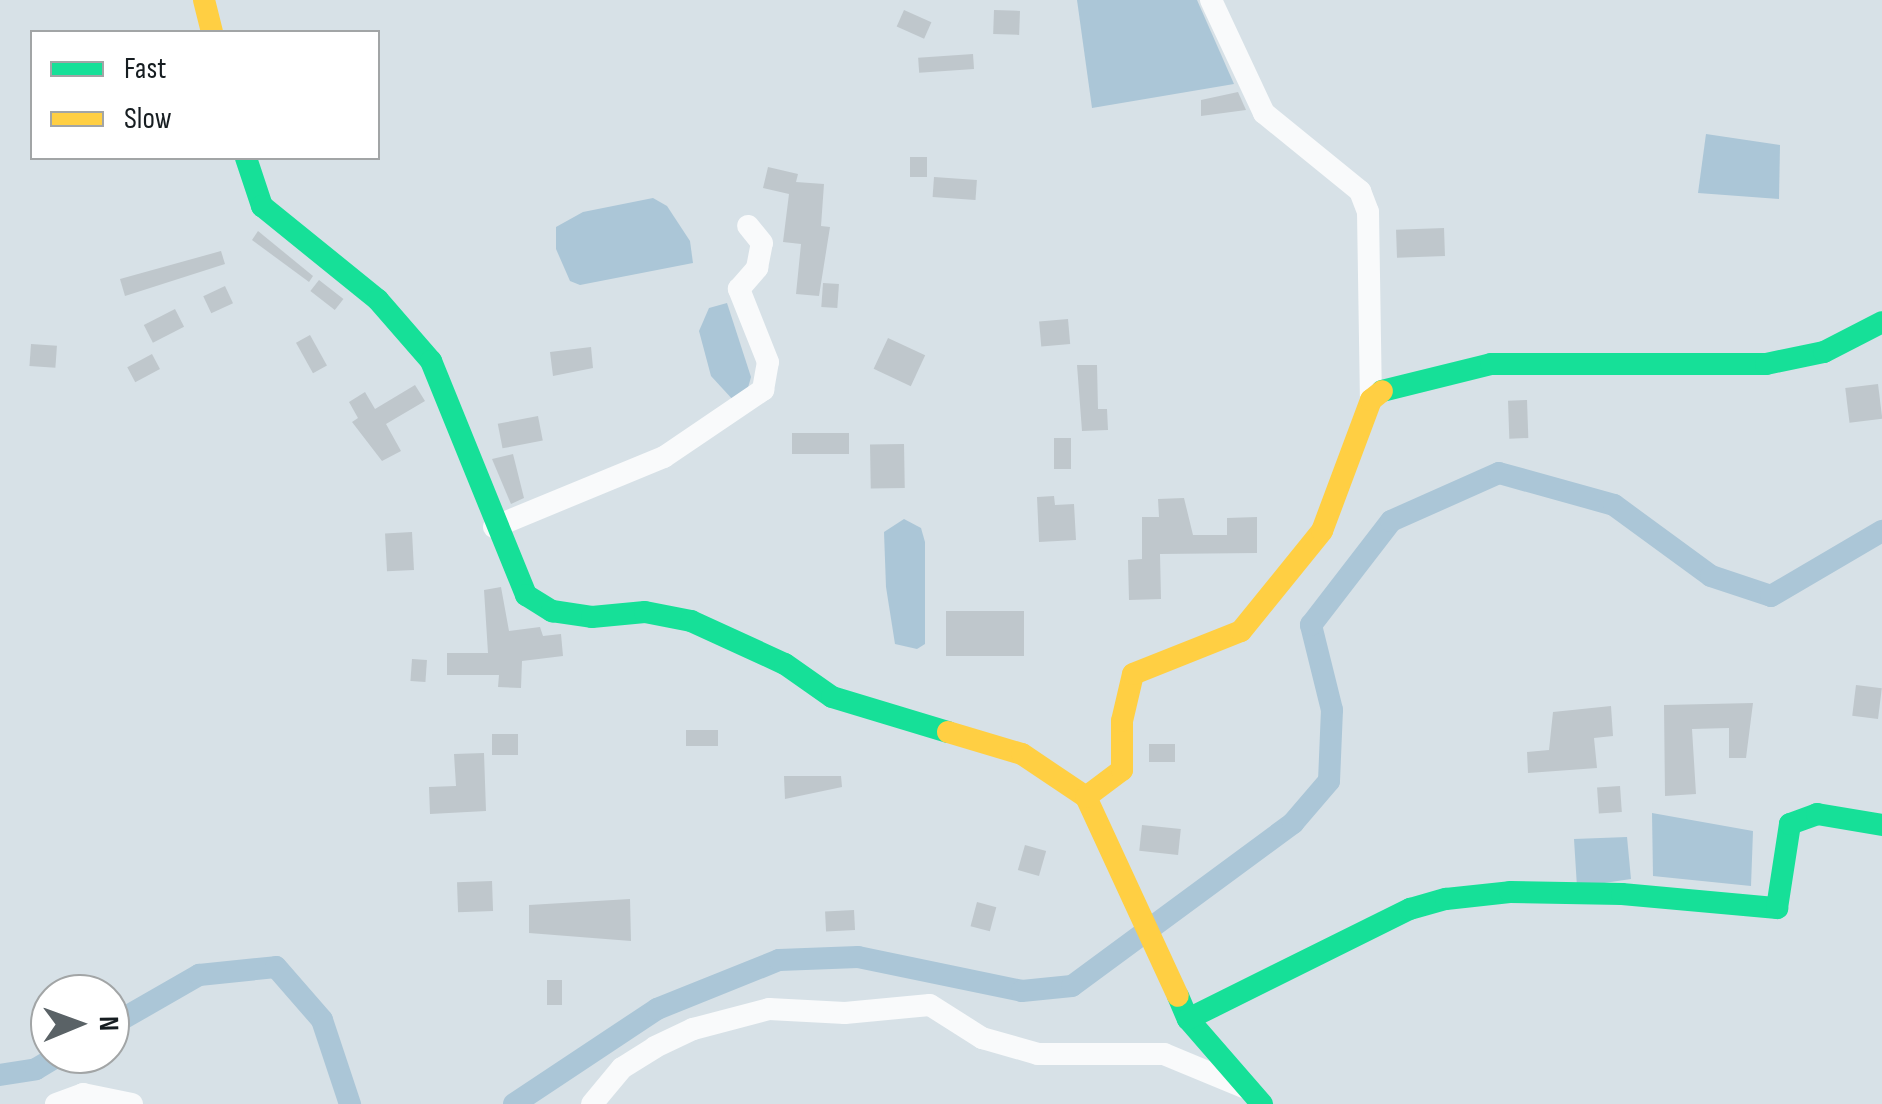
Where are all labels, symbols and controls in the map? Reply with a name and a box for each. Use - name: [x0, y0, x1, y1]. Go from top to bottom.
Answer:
- legend: [30, 30, 380, 160]
- text: Fast: [124, 51, 166, 87]
- text: Slow: [124, 101, 172, 137]
- north arrow: [30, 974, 130, 1074]
- text: N: [92, 1016, 125, 1031]

